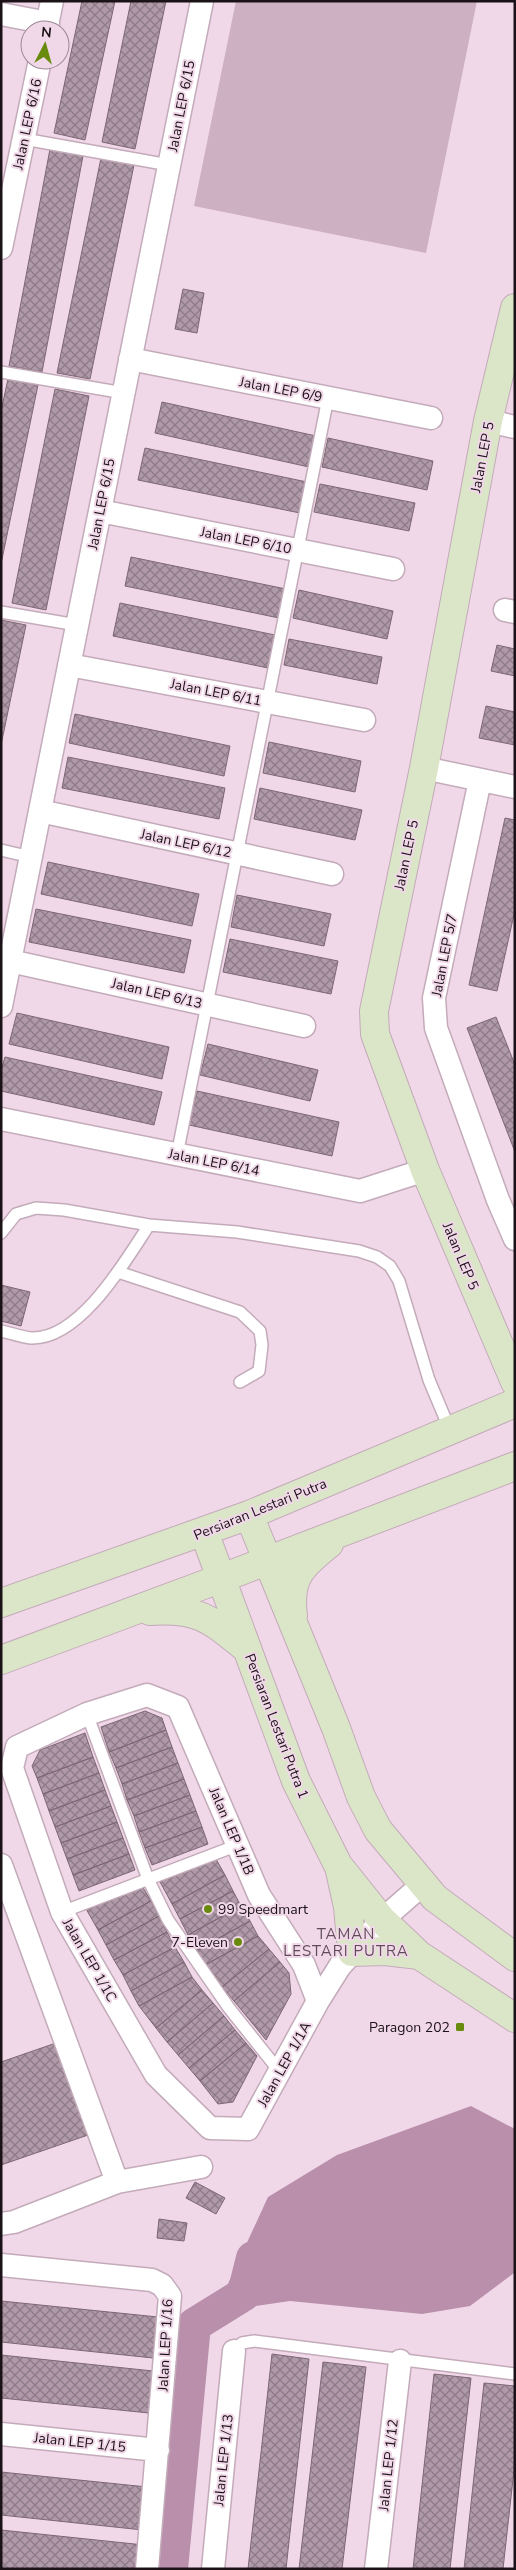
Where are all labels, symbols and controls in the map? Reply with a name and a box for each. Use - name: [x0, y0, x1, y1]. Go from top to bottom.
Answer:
- north arrow: [20, 20, 70, 70]
- text: N: [40, 23, 53, 43]
- street label: Jalan LEP 6/15: [163, 59, 200, 154]
- street label: Jalan LEP 6/16: [8, 77, 46, 172]
- street label: Jalan LEP 6/9: [237, 372, 324, 407]
- street label: Jalan LEP 5: [466, 420, 499, 495]
- street label: Jalan LEP 6/15: [83, 457, 120, 552]
- street label: Jalan LEP 6/10: [198, 522, 293, 559]
- street label: Jalan LEP 6/11: [168, 674, 263, 711]
- street label: Jalan LEP 5: [390, 818, 423, 893]
- street label: Jalan LEP 6/12: [138, 824, 233, 862]
- street label: Jalan LEP 5/7: [427, 912, 462, 999]
- street label: Jalan LEP 6/13: [109, 974, 204, 1013]
- street label: Jalan LEP 6/14: [166, 1144, 261, 1181]
- street label: Jalan LEP 5: [437, 1219, 483, 1293]
- street label: Persiaran Lestari Putra: [191, 1474, 330, 1545]
- street label: Persiaran Lestari Putra 1: [240, 1651, 313, 1801]
- street label: Jalan LEP 1/1B: [204, 1784, 259, 1878]
- place label: 99 Speedmart: [218, 1900, 308, 1919]
- marker: 99 Speedmart: [202, 1903, 214, 1915]
- street label: Jalan LEP 1/1C: [57, 1914, 121, 2005]
- district label: TAMAN LESTARI PUTRA: [283, 1924, 409, 1961]
- place label: 7-Eleven: [172, 1933, 228, 1952]
- marker: 7-Eleven: [232, 1936, 244, 1948]
- street label: Jalan LEP 1/1A: [253, 2018, 316, 2111]
- place label: Paragon 202: [369, 2018, 450, 2037]
- marker: Paragon 202: [454, 2021, 466, 2033]
- street label: Jalan LEP 1/16: [154, 2298, 177, 2393]
- street label: Jalan LEP 1/13: [209, 2413, 238, 2508]
- street label: Jalan LEP 1/12: [374, 2418, 403, 2513]
- street label: Jalan LEP 1/15: [32, 2428, 127, 2457]

